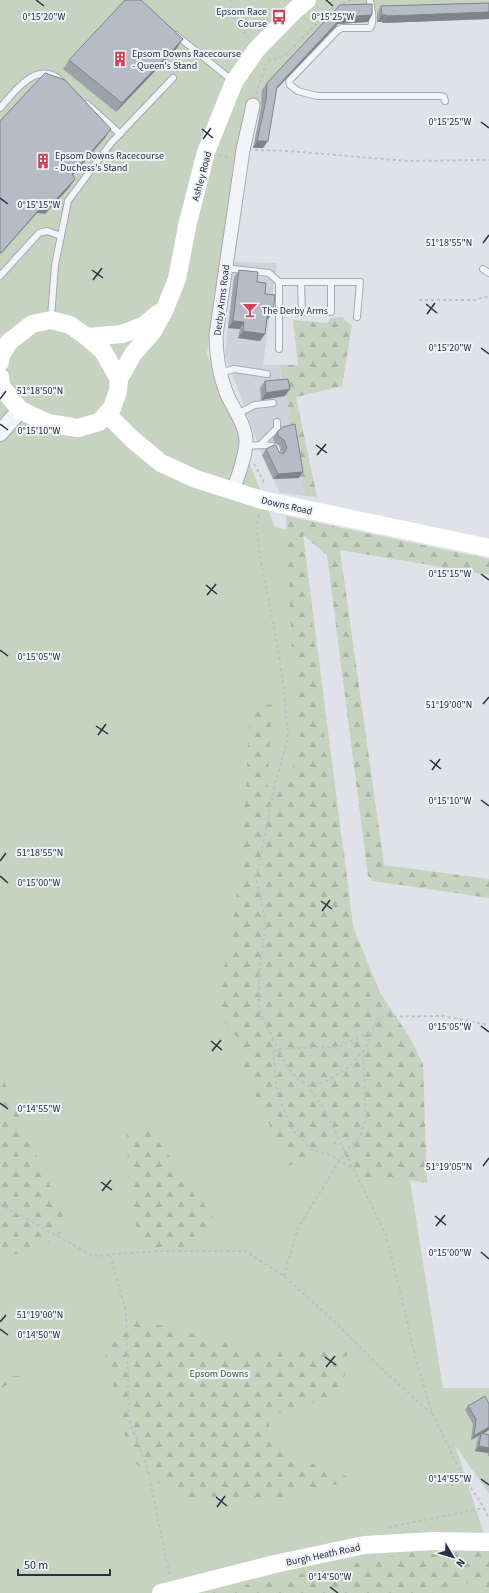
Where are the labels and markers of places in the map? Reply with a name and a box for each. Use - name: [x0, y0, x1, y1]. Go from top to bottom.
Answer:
- place label: Epsom Race Course: [216, 5, 267, 31]
- bus stop icon: Epsom Race Course: [270, 8, 288, 26]
- place label: Epsom Downs Racecourse - Queen's Stand: [132, 47, 241, 73]
- building icon: Epsom Downs Racecourse - Queen's Stand: [111, 50, 129, 68]
- place label: Epsom Downs Racecourse - Duchess’s Stand: [55, 149, 164, 175]
- building icon: Epsom Downs Racecourse - Duchess’s Stand: [34, 152, 52, 170]
- bar icon: The Derby Arms: [241, 301, 259, 319]
- place label: The Derby Arms: [262, 304, 328, 318]

